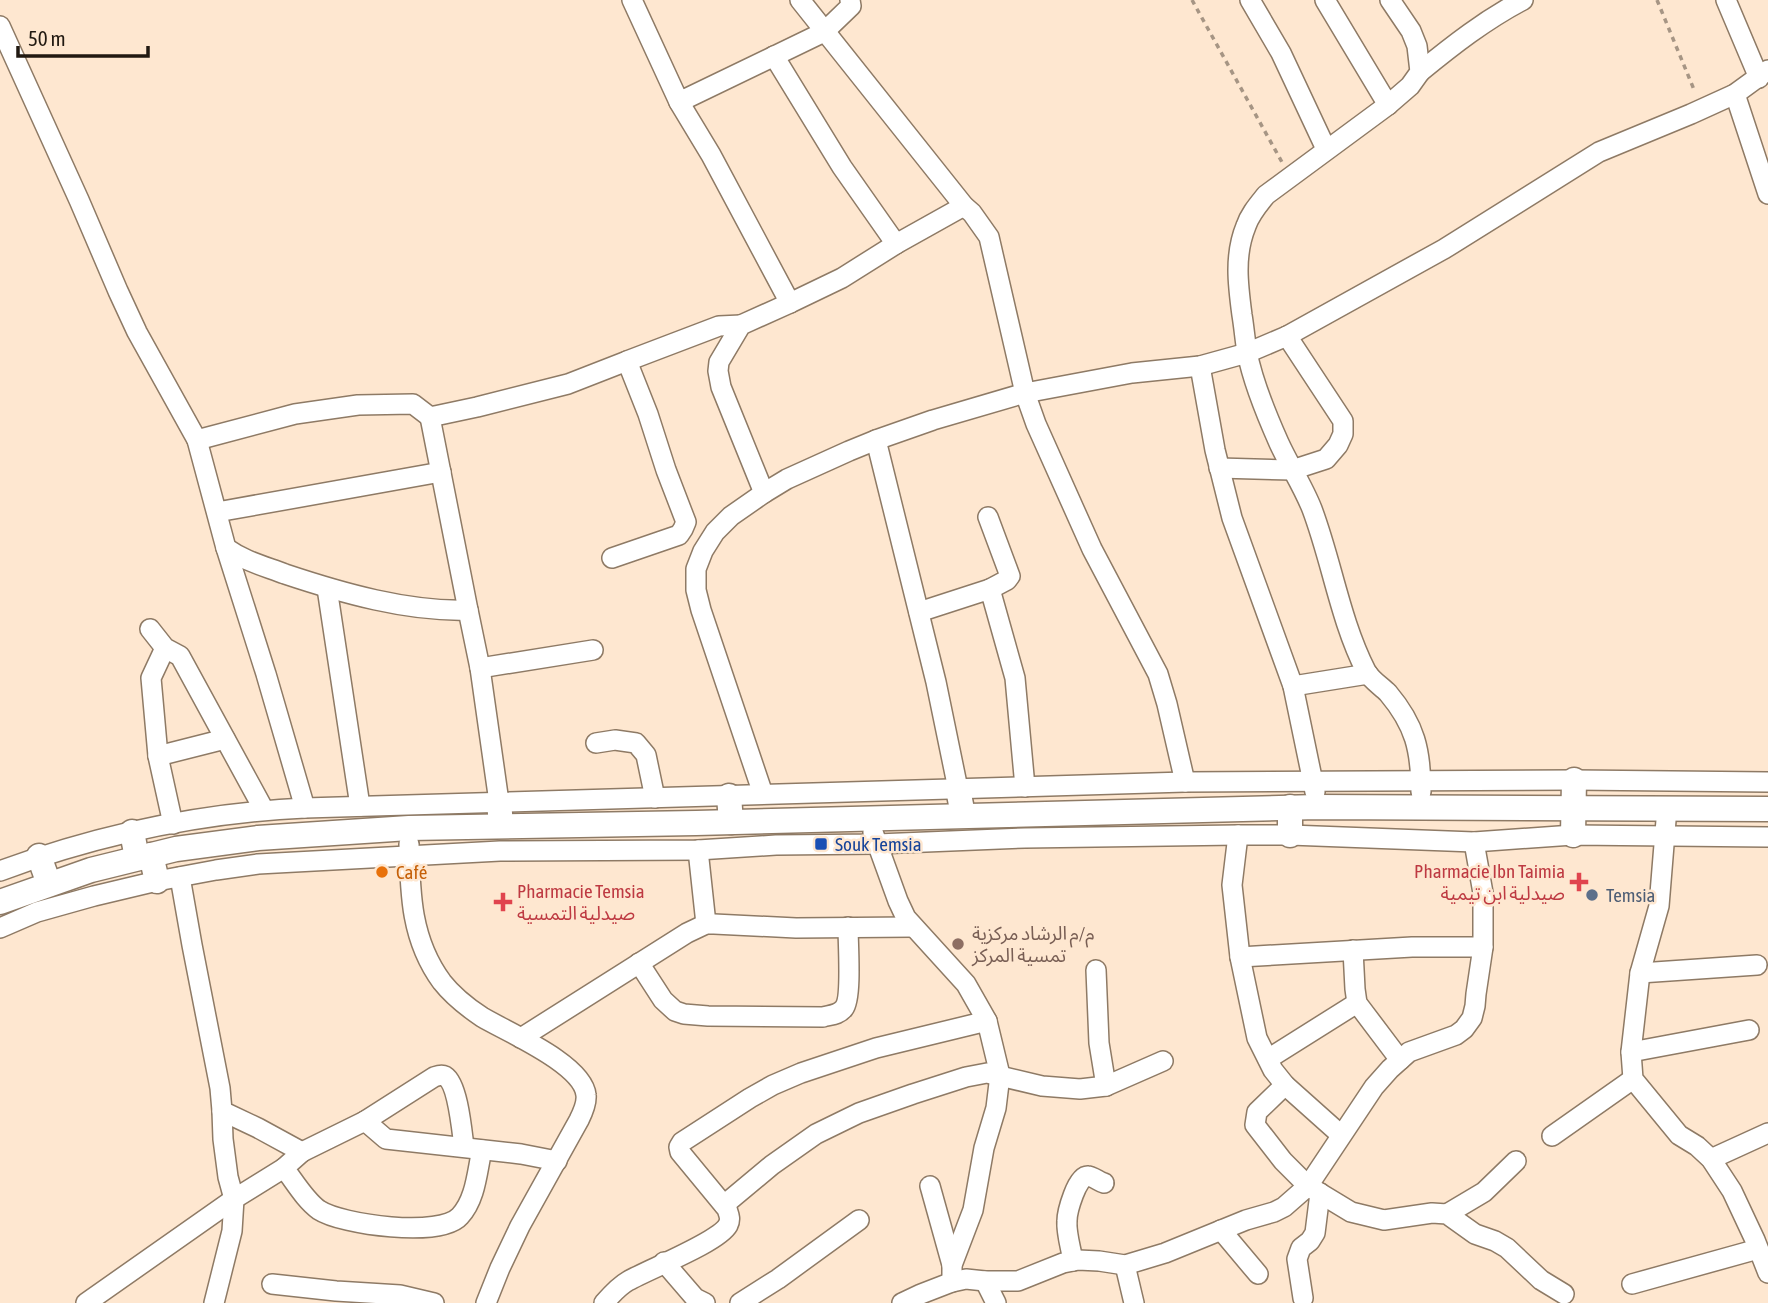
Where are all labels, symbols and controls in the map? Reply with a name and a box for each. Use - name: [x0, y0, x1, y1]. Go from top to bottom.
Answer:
- scale bar: [18, 14, 147, 58]
- text: 50 m: [28, 26, 66, 50]
- place label: Souk Temsia: [835, 833, 921, 855]
- marker: Souk Temsia: [813, 836, 829, 852]
- place label: Pharmacie Ibn Taimia صيدلية ابن تيمية: [1414, 860, 1565, 905]
- place label: Café: [396, 861, 427, 883]
- marker: Café: [374, 864, 390, 880]
- marker: Pharmacie Ibn Taimia صيدلية ابن تيمية: [1571, 874, 1587, 890]
- place label: Pharmacie Temsia صيدلية التمسية: [517, 880, 645, 924]
- place label: Temsia: [1606, 884, 1655, 906]
- marker: Temsia: [1584, 887, 1600, 903]
- marker: Pharmacie Temsia صيدلية التمسية: [495, 894, 511, 910]
- place label: م/م الرشاد مركزية تمسية المركز: [971, 922, 1094, 967]
- marker: م/م الرشاد مركزية تمسية المركز: [950, 936, 966, 952]

